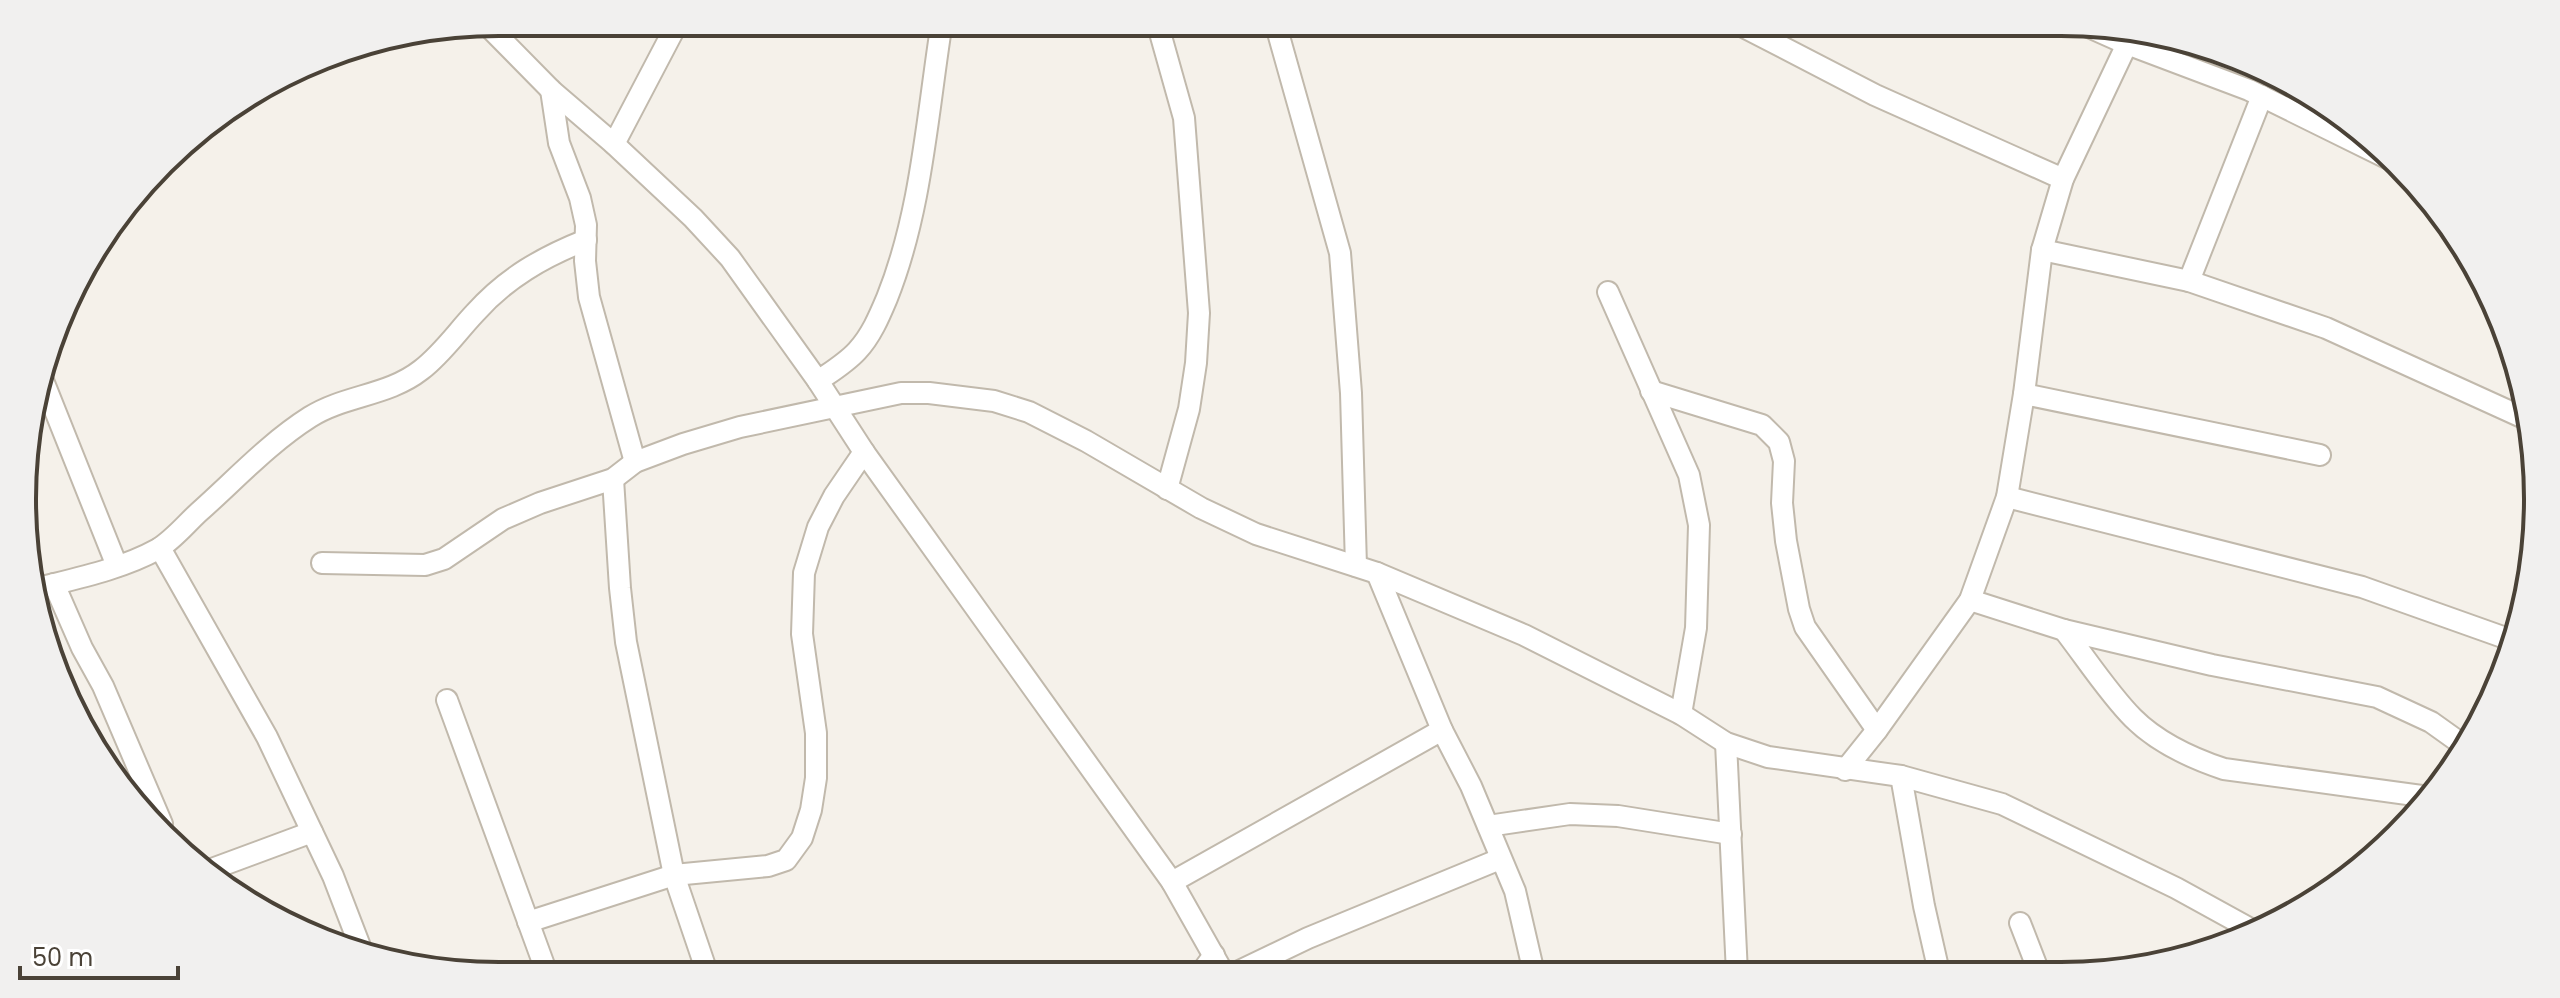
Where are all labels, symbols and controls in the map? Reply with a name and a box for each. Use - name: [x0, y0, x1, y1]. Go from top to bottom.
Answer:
- scale bar: [20, 930, 178, 980]
- text: 50 m: [32, 941, 93, 974]

